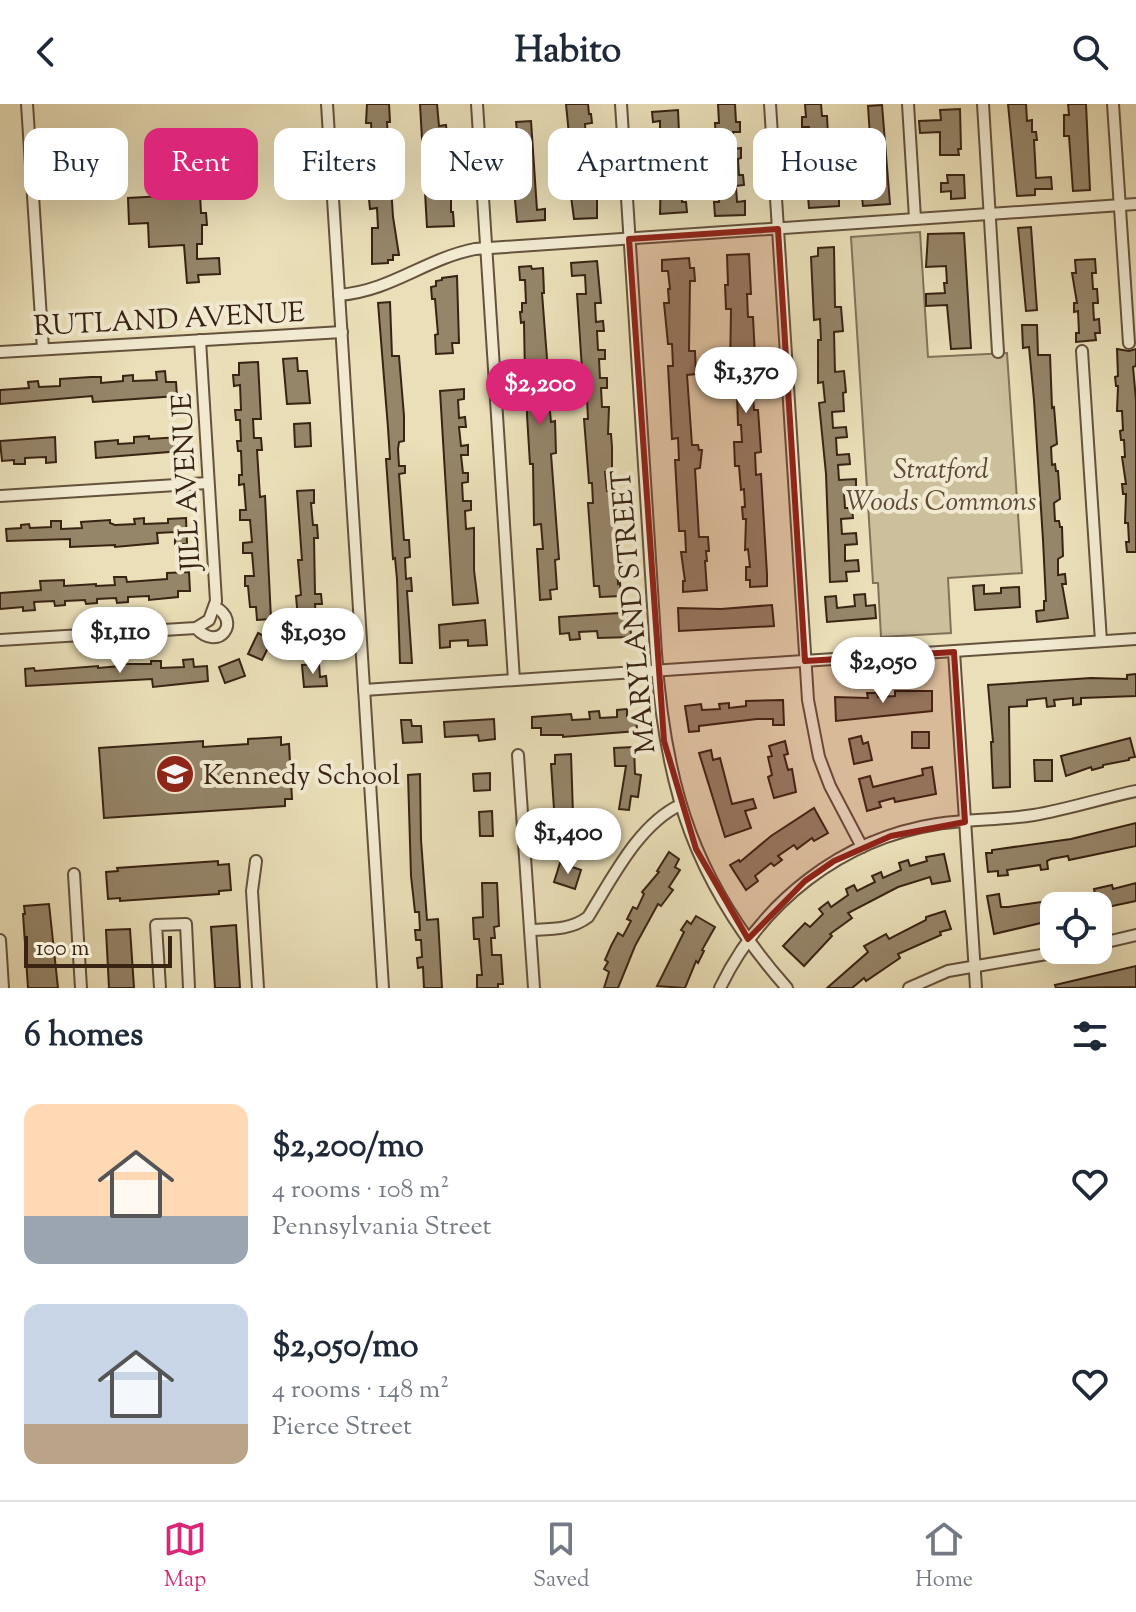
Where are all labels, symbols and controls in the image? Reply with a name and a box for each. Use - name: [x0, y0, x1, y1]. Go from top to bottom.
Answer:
- text: Habito: [515, 26, 621, 78]
- icon: back: [24, 30, 68, 74]
- icon: search: [1068, 30, 1112, 74]
- chip: Buy: [24, 128, 128, 200]
- chip: Rent: [144, 128, 258, 200]
- chip: Filters: [274, 128, 405, 200]
- chip: New: [421, 128, 532, 200]
- chip: Apartment: [548, 128, 737, 200]
- chip: House: [753, 128, 886, 200]
- street label: RUTLAND AVENUE: [33, 294, 306, 348]
- pin: $1,370: [681, 347, 811, 415]
- text: $1,370: [713, 354, 779, 391]
- pin: $2,200: [475, 359, 605, 427]
- text: $2,200: [504, 366, 576, 403]
- street label: JILL AVENUE: [163, 392, 213, 573]
- park label: Stratford Woods Commons: [845, 451, 1037, 523]
- street label: MARYLAND STREET: [603, 468, 667, 755]
- pin: $1,110: [55, 607, 185, 675]
- pin: $1,030: [248, 608, 378, 676]
- text: $1,110: [90, 614, 150, 651]
- text: $1,030: [280, 615, 346, 652]
- pin: $2,050: [818, 637, 948, 705]
- text: $2,050: [849, 644, 917, 681]
- school or university icon: Kennedy School: [154, 753, 196, 795]
- place label: Kennedy School: [203, 757, 400, 797]
- pin: $1,400: [503, 808, 633, 876]
- text: $1,400: [533, 815, 603, 852]
- map controls: [1040, 892, 1112, 964]
- button: locate: [1040, 892, 1112, 964]
- scale bar: [24, 932, 172, 968]
- text: 100 m: [36, 934, 89, 966]
- text: 6 homes: [24, 1012, 143, 1061]
- icon: filters: [1068, 1014, 1112, 1058]
- text: $2,200/mo: [272, 1123, 424, 1172]
- icon: home: [88, 1136, 184, 1232]
- icon: heart: [1068, 1162, 1112, 1206]
- text: 4 rooms · 108 m²: [272, 1172, 449, 1209]
- text: Pennsylvania Street: [272, 1209, 491, 1246]
- text: $2,050/mo: [272, 1323, 419, 1372]
- icon: home: [88, 1336, 184, 1432]
- icon: heart: [1068, 1362, 1112, 1406]
- text: 4 rooms · 148 m²: [272, 1372, 449, 1409]
- text: Pierce Street: [272, 1409, 412, 1446]
- tab: Map: [163, 1517, 207, 1597]
- tab: Saved: [533, 1517, 589, 1597]
- tab: Home: [915, 1517, 973, 1597]

